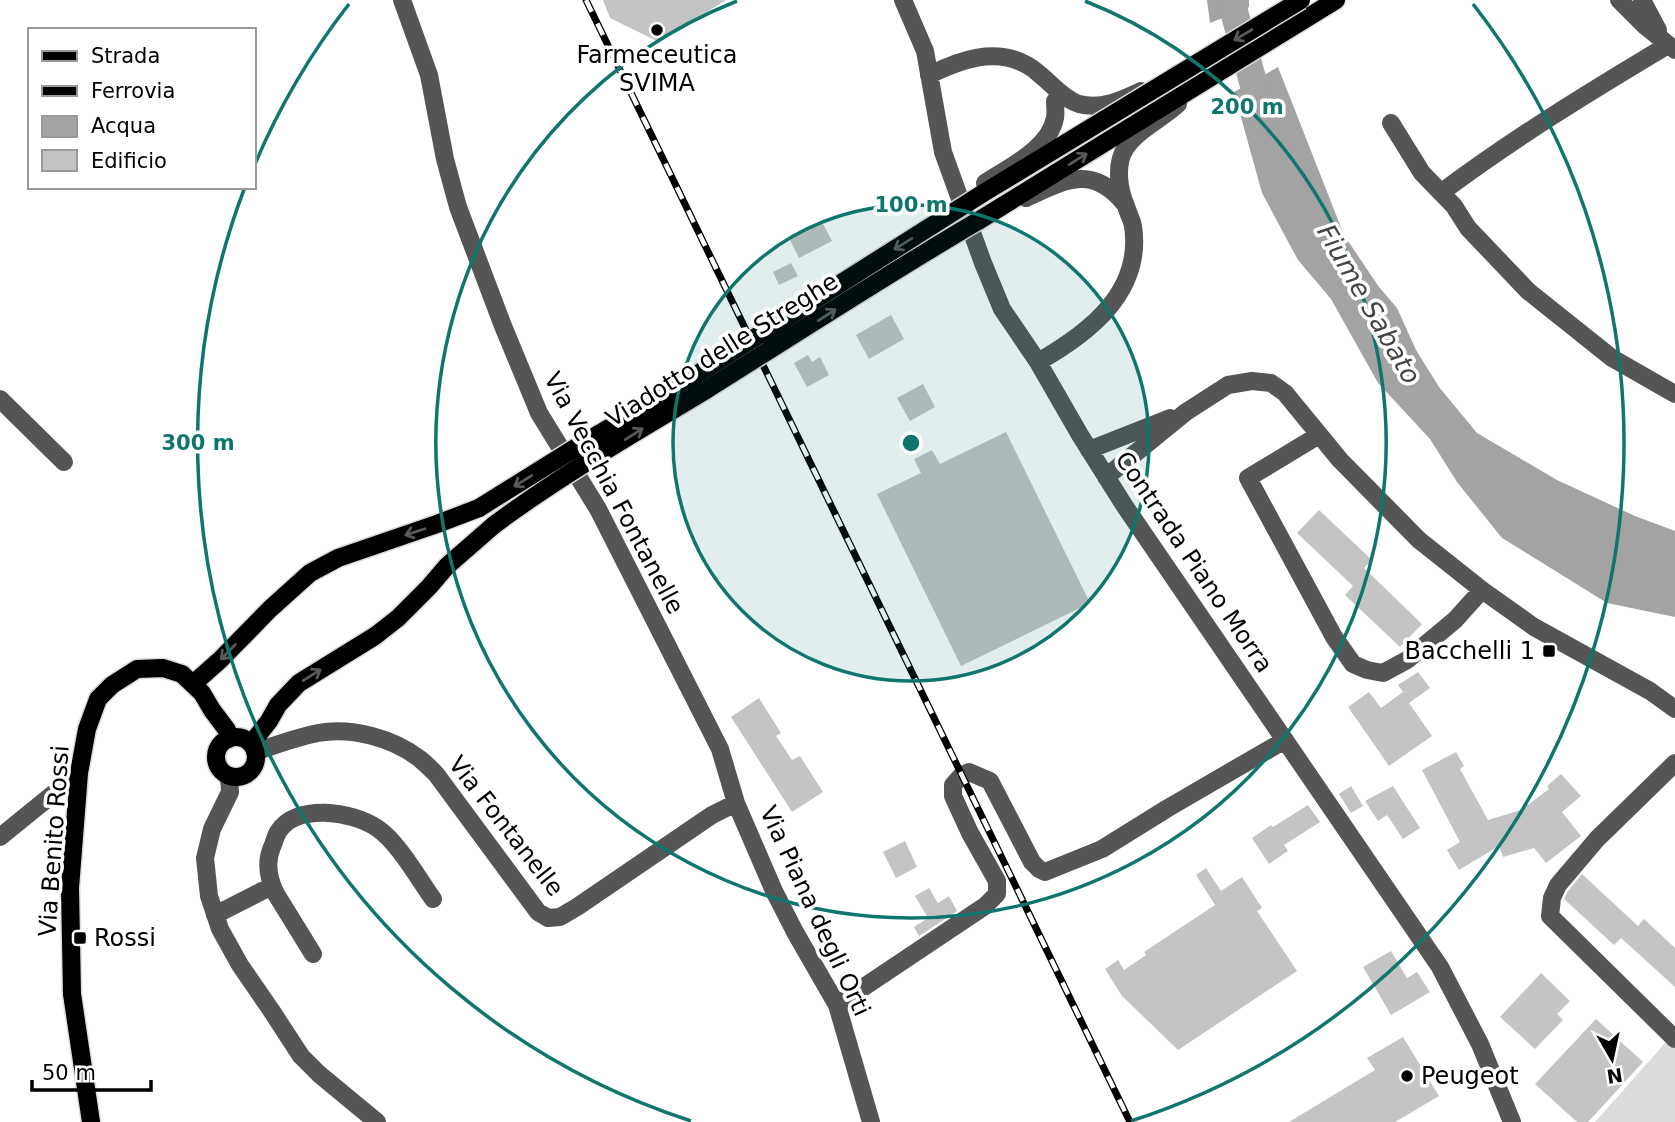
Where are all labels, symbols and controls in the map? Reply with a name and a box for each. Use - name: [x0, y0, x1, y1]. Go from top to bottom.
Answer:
- marker: Farmeceutica SVIMA: [649, 22, 665, 38]
- legend: [28, 28, 256, 189]
- one-way arrow: [1233, 29, 1253, 43]
- place label: Farmeceutica SVIMA: [576, 41, 738, 97]
- text: Strada: [91, 44, 160, 68]
- text: Ferrovia: [91, 79, 175, 103]
- text: 200 m: [1210, 95, 1284, 119]
- text: Acqua: [91, 114, 156, 138]
- text: Edificio: [91, 149, 167, 173]
- one-way arrow: [1068, 152, 1087, 167]
- text: 100 m: [874, 193, 948, 217]
- water label: Fiume Sabato: [1311, 219, 1427, 389]
- one-way arrow: [893, 238, 913, 252]
- street label: Viadotto delle Streghe: [601, 267, 843, 433]
- one-way arrow: [817, 307, 837, 321]
- street label: Via Vecchia Fontanelle: [538, 367, 690, 619]
- one-way arrow: [623, 427, 643, 441]
- text: 300 m: [161, 431, 235, 455]
- centre of rings: [899, 431, 923, 455]
- street label: Contrada Piano Morra: [1110, 446, 1278, 678]
- one-way arrow: [513, 474, 533, 488]
- one-way arrow: [405, 526, 427, 539]
- place label: Bacchelli 1: [1405, 637, 1535, 665]
- one-way arrow: [219, 643, 236, 660]
- marker: Bacchelli 1: [1541, 643, 1557, 659]
- one-way arrow: [302, 668, 321, 683]
- street label: Via Benito Rossi: [33, 744, 75, 938]
- street label: Via Fontanelle: [443, 750, 569, 902]
- street label: Via Piana degli Orti: [754, 801, 876, 1021]
- place label: Rossi: [94, 924, 156, 952]
- marker: Rossi: [72, 930, 88, 946]
- north arrow: [1577, 1024, 1647, 1094]
- scale bar: [32, 1048, 150, 1092]
- text: 50 m: [42, 1061, 96, 1085]
- place label: Peugeot: [1421, 1062, 1519, 1090]
- text: N: [1605, 1064, 1624, 1088]
- marker: Peugeot: [1399, 1068, 1415, 1084]

